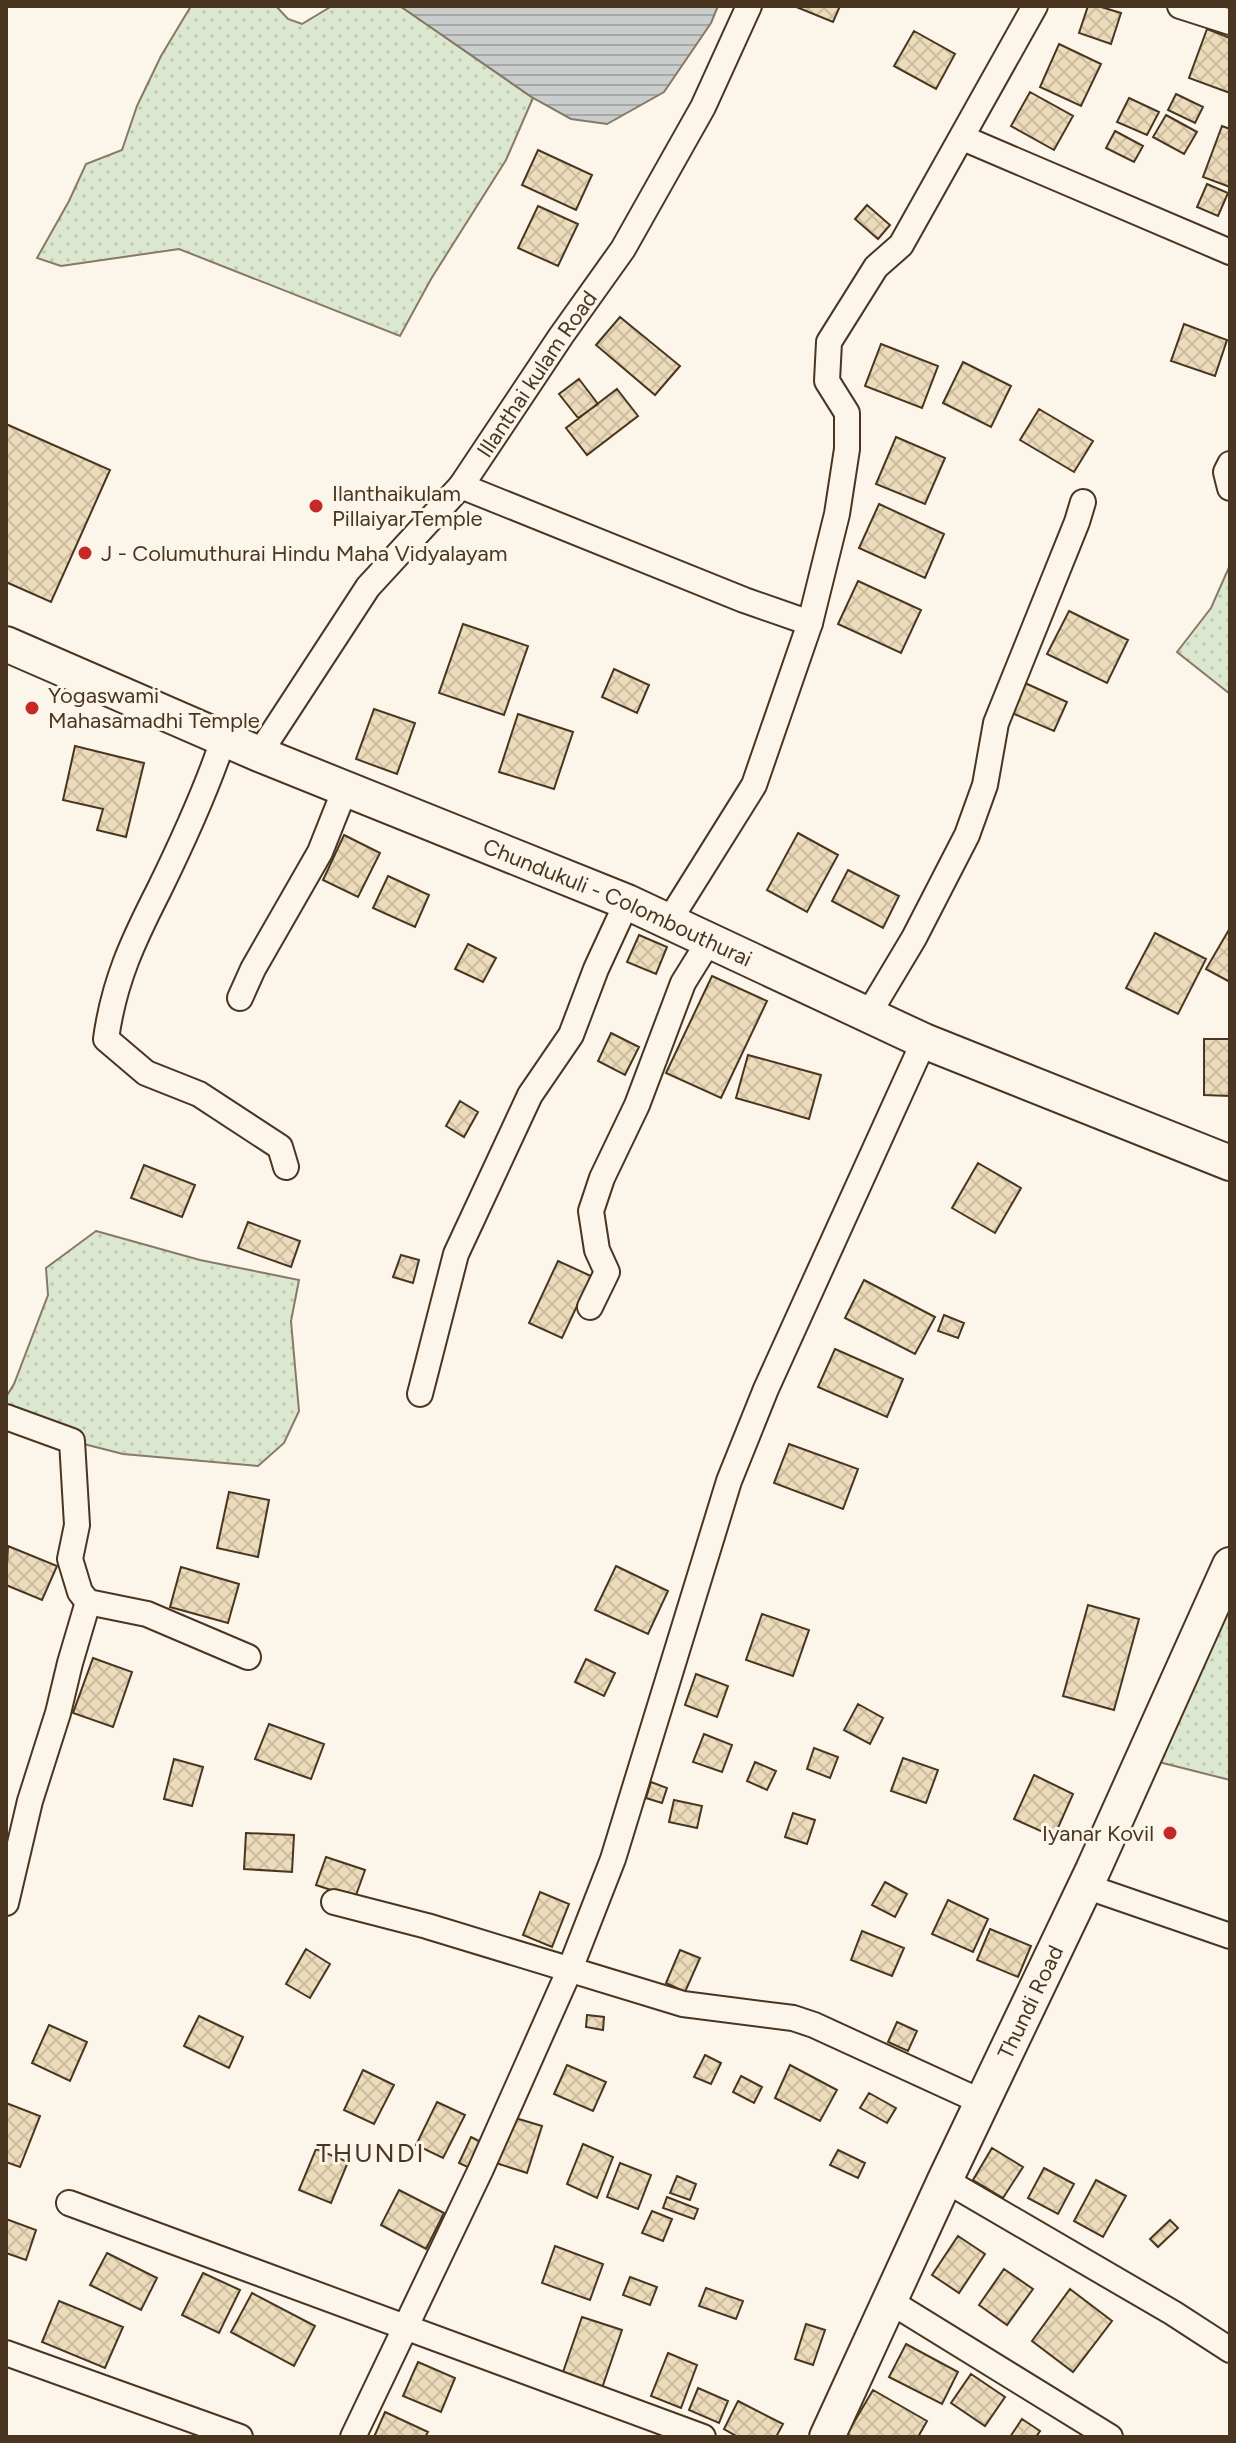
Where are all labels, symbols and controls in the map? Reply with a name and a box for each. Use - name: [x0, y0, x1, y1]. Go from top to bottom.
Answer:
- street label: Illanthai kulam Road: [471, 286, 603, 463]
- place label: Ilanthaikulam Pillaiyar Temple: [332, 480, 483, 532]
- marker: Ilanthaikulam Pillaiyar Temple: [307, 497, 325, 515]
- place label: J - Columuthurai Hindu Maha Vidyalayam: [101, 540, 507, 567]
- marker: J - Columuthurai Hindu Maha Vidyalayam: [76, 544, 94, 562]
- place label: Yogaswami Mahasamadhi Temple: [48, 682, 260, 734]
- marker: Yogaswami Mahasamadhi Temple: [23, 699, 41, 717]
- street label: Chundukuli - Colombouthurai: [479, 833, 756, 973]
- place label: Iyanar Kovil: [1042, 1820, 1154, 1847]
- marker: Iyanar Kovil: [1161, 1824, 1179, 1842]
- street label: Thundi Road: [992, 1941, 1069, 2064]
- district label: THUNDI: [316, 2137, 426, 2169]

